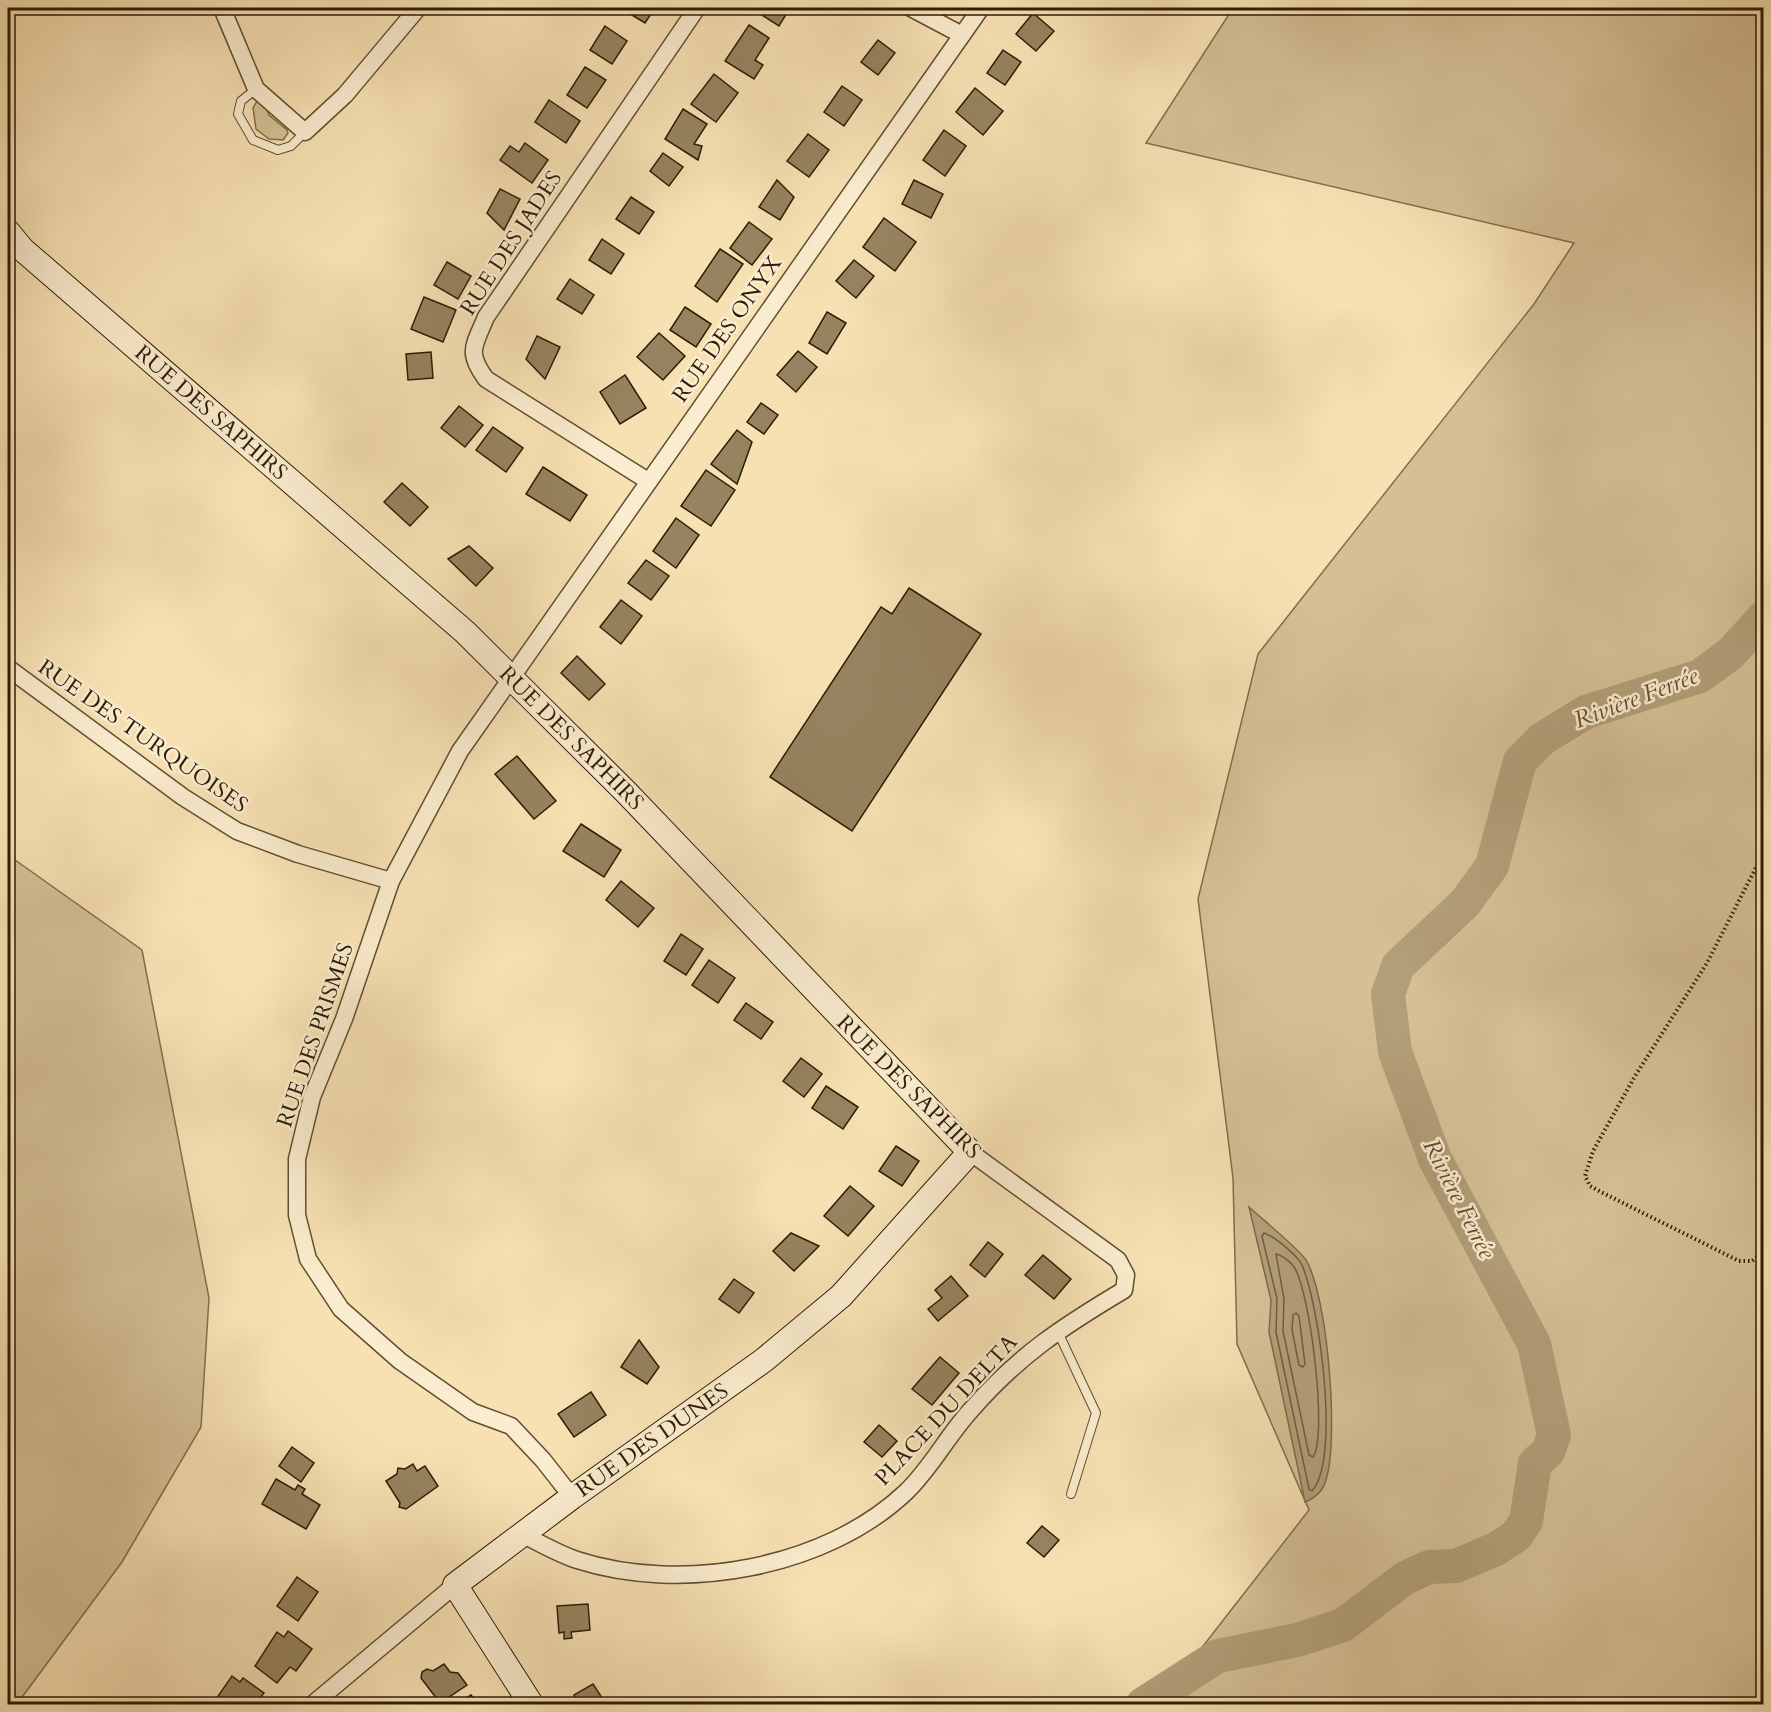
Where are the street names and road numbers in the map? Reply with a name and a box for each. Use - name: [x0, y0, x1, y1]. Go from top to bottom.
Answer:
- street label: RUE DES JADES: [453, 165, 569, 321]
- street label: RUE DES ONYX: [665, 249, 789, 408]
- street label: RUE DES SAPHIRS: [128, 338, 294, 487]
- street label: RUE DES TURQUOISES: [32, 652, 254, 820]
- street label: RUE DES SAPHIRS: [493, 659, 651, 817]
- street label: RUE DES PRISMES: [269, 939, 361, 1131]
- street label: RUE DES SAPHIRS: [830, 1008, 988, 1166]
- street label: PLACE DU DELTA: [868, 1328, 1024, 1492]
- street label: RUE DES DUNES: [570, 1376, 734, 1504]

